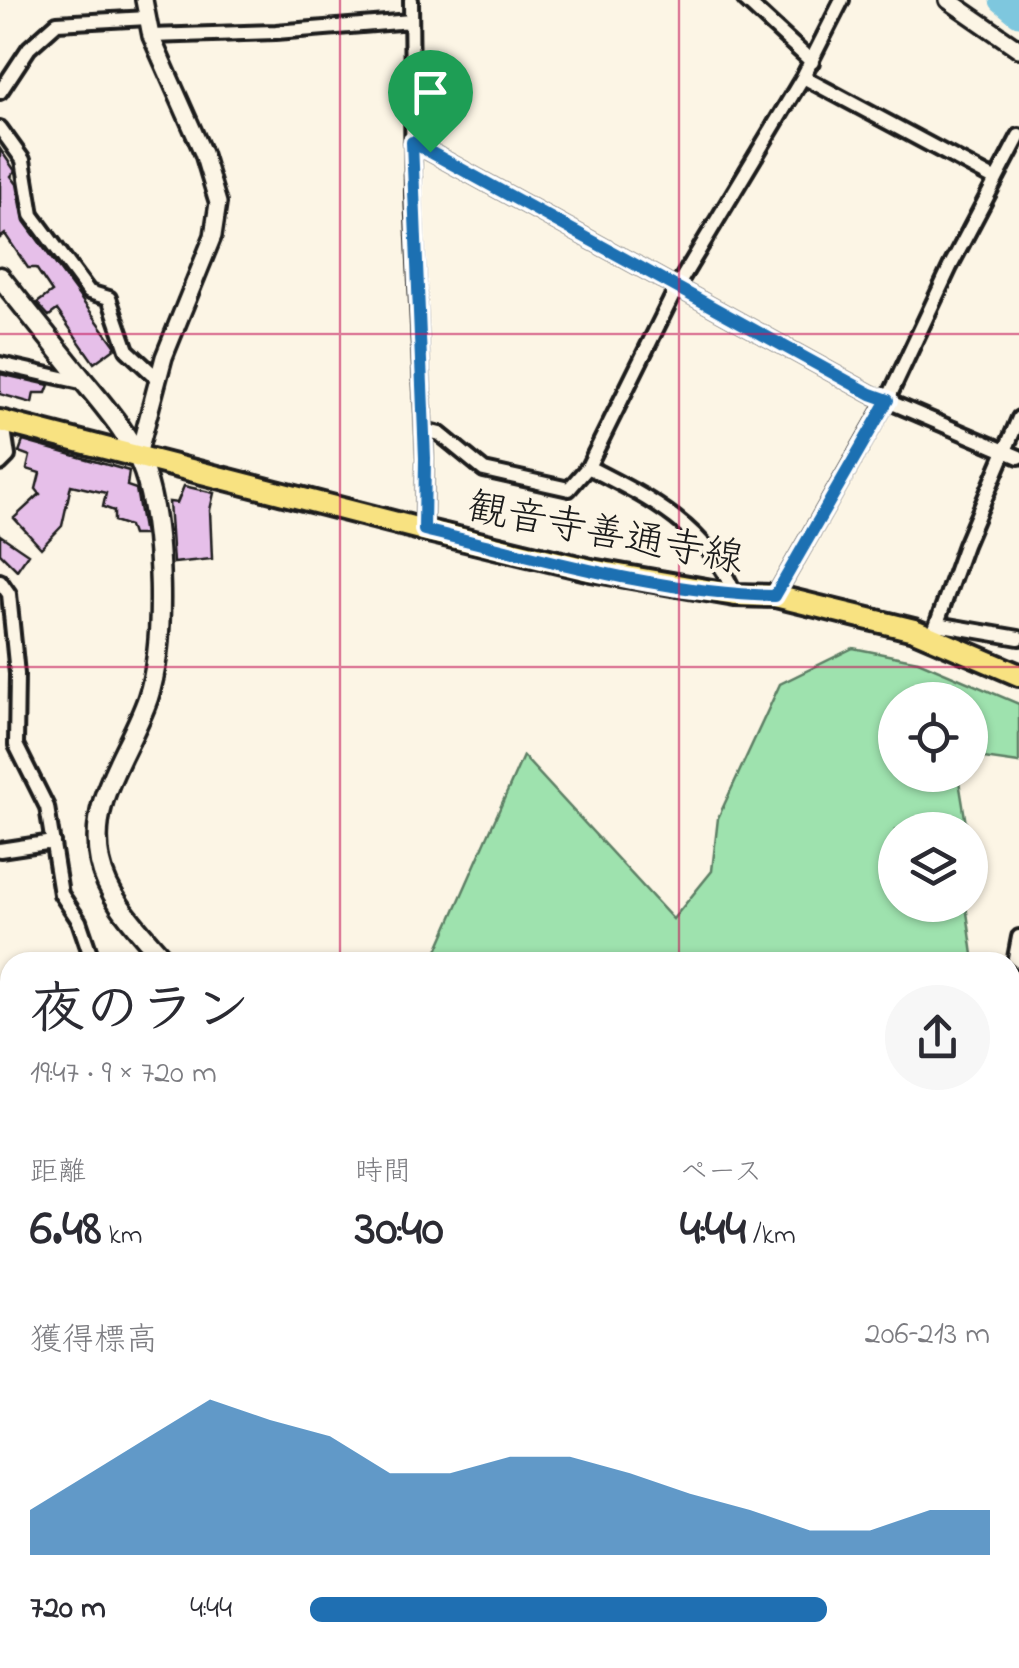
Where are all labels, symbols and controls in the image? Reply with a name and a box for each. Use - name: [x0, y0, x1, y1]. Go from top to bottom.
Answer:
- pin: [388, 50, 473, 153]
- icon: arrive: [403, 65, 458, 120]
- street label: 観音寺善通寺線: [462, 480, 748, 591]
- map controls: [878, 682, 988, 922]
- button: locate: [878, 682, 988, 792]
- button: layers: [878, 812, 988, 922]
- text: 夜のラン: [30, 973, 250, 1053]
- button: share: [885, 985, 990, 1090]
- text: 19:47 · 9 × 720 m: [30, 1051, 217, 1098]
- text: 距離: [30, 1153, 86, 1194]
- text: 時間: [355, 1153, 411, 1194]
- text: ペース: [680, 1153, 762, 1194]
- text: 6.48: [30, 1194, 102, 1267]
- text: 30:40: [355, 1194, 444, 1267]
- text: 4:44: [680, 1194, 746, 1267]
- text: km: [102, 1216, 143, 1257]
- text: /km: [746, 1216, 796, 1257]
- text: 206–213 m: [865, 1312, 990, 1359]
- text: 獲得標高: [30, 1318, 158, 1365]
- text: 720 m: [30, 1586, 106, 1633]
- text: 4:44: [190, 1586, 232, 1633]

